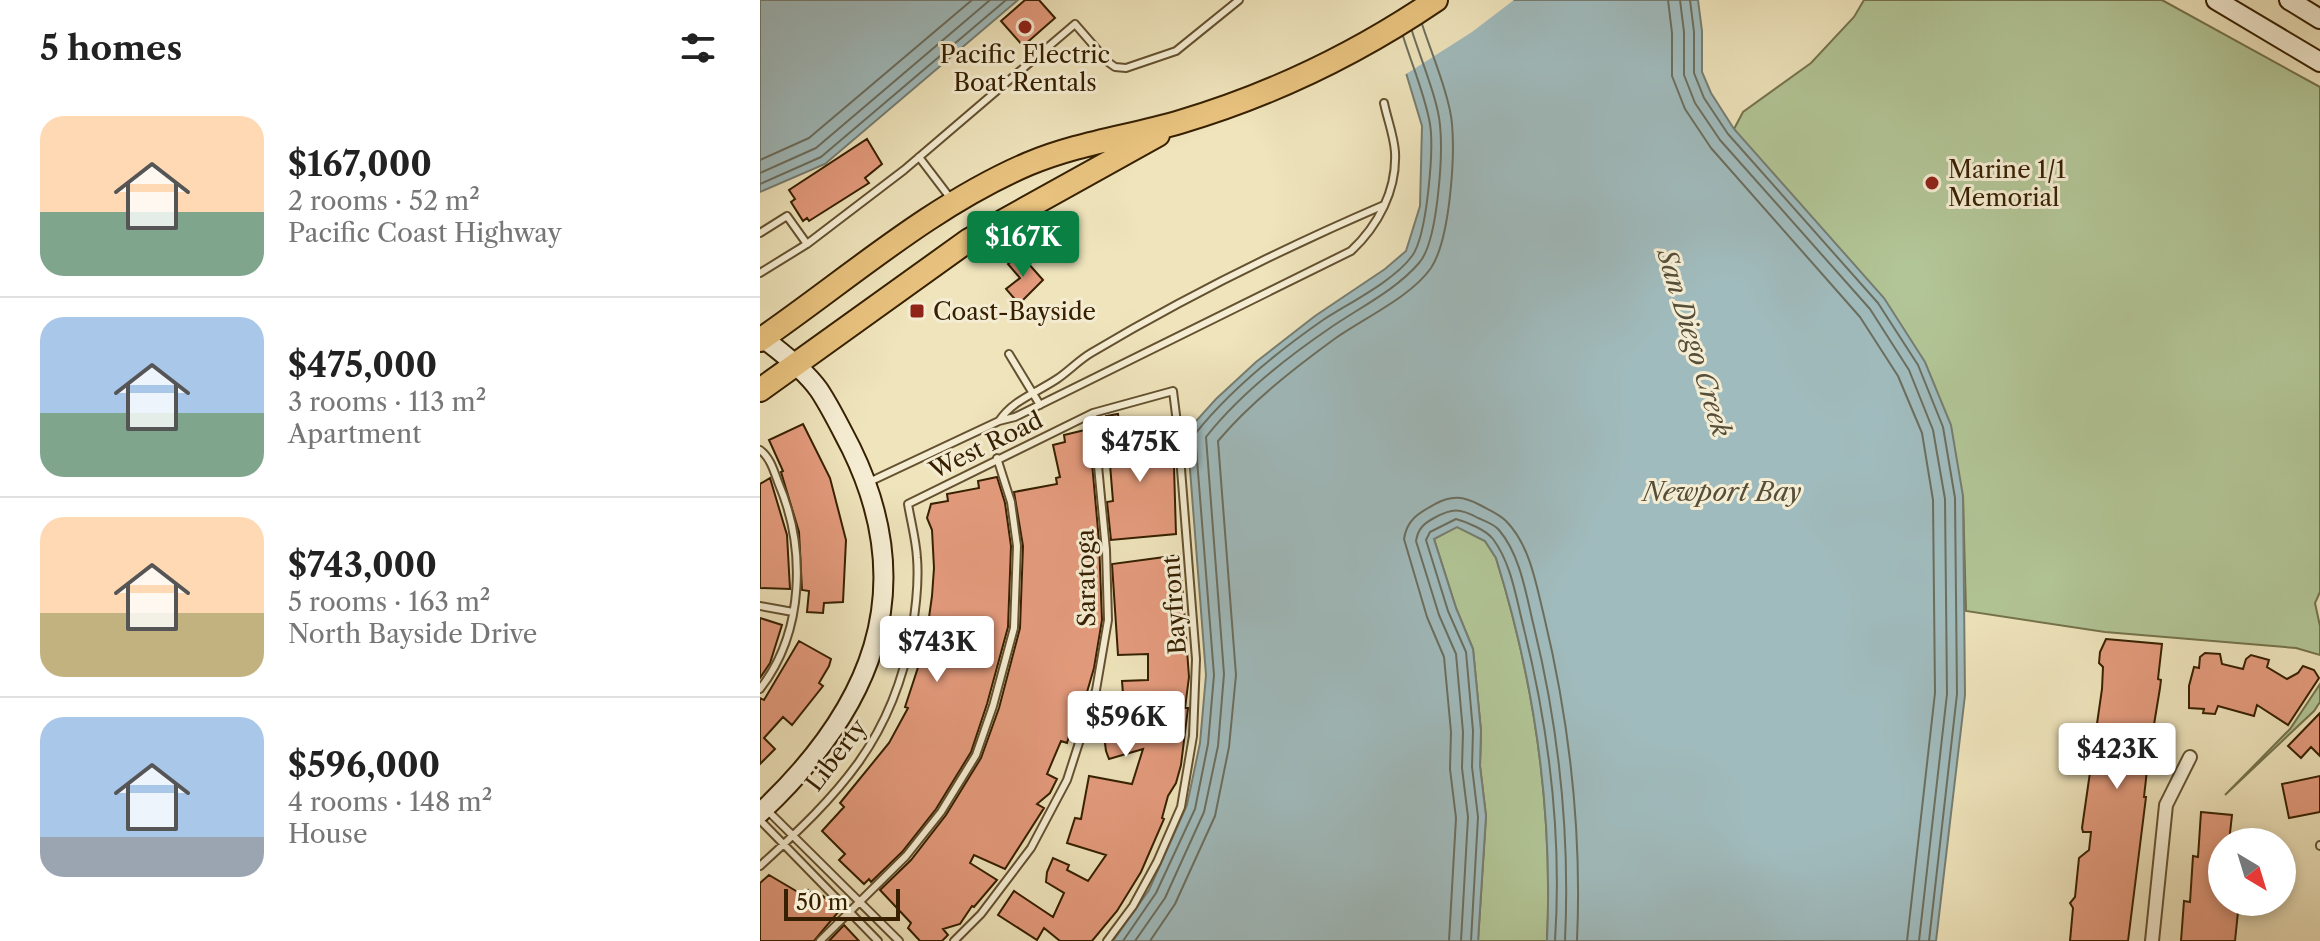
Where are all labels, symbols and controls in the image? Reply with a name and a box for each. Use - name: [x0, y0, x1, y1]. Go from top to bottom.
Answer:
- marker: Pacific Electric Boat Rentals: [1016, 18, 1034, 36]
- icon: filters: [676, 26, 720, 70]
- text: 5 homes: [40, 27, 182, 69]
- place label: Pacific Electric Boat Rentals: [940, 40, 1110, 97]
- text: $167,000: [288, 143, 432, 185]
- icon: home: [104, 148, 200, 244]
- place label: Marine 1/1 Memorial: [1948, 155, 2066, 212]
- marker: Marine 1/1 Memorial: [1923, 174, 1941, 192]
- text: 2 rooms · 52 m²: [288, 185, 480, 217]
- pin: $167K: [967, 211, 1079, 279]
- text: Pacific Coast Highway: [288, 217, 562, 249]
- text: $167K: [985, 221, 1061, 253]
- water label: San Diego Creek: [1650, 243, 1738, 441]
- place label: Coast-Bayside: [933, 297, 1096, 326]
- marker: Coast-Bayside: [908, 302, 926, 320]
- text: $475,000: [288, 344, 437, 386]
- icon: home: [104, 349, 200, 445]
- text: 3 rooms · 113 m²: [288, 386, 486, 418]
- street label: West Road: [924, 405, 1048, 485]
- pin: $475K: [1084, 416, 1196, 484]
- text: Apartment: [288, 418, 421, 450]
- text: $475K: [1101, 426, 1179, 458]
- water label: Newport Bay: [1641, 476, 1801, 508]
- street label: Saratoga: [1071, 528, 1101, 627]
- text: $743,000: [288, 544, 437, 586]
- icon: home: [104, 549, 200, 645]
- street label: Bayfront: [1156, 554, 1192, 655]
- text: 5 rooms · 163 m²: [288, 586, 490, 618]
- pin: $743K: [881, 616, 993, 684]
- text: North Bayside Drive: [288, 618, 537, 650]
- text: $743K: [898, 626, 976, 658]
- pin: $596K: [1070, 691, 1182, 759]
- text: $596K: [1086, 701, 1166, 733]
- street label: Liberty: [799, 713, 873, 797]
- pin: $423K: [2061, 723, 2173, 791]
- text: $423K: [2077, 733, 2157, 765]
- text: $596,000: [288, 744, 440, 786]
- icon: home: [104, 749, 200, 845]
- text: 4 rooms · 148 m²: [288, 786, 492, 818]
- text: House: [288, 818, 368, 850]
- north arrow: [2208, 828, 2296, 916]
- map controls: [2208, 828, 2296, 916]
- scale bar: [784, 885, 900, 921]
- text: 50 m: [796, 889, 848, 916]

